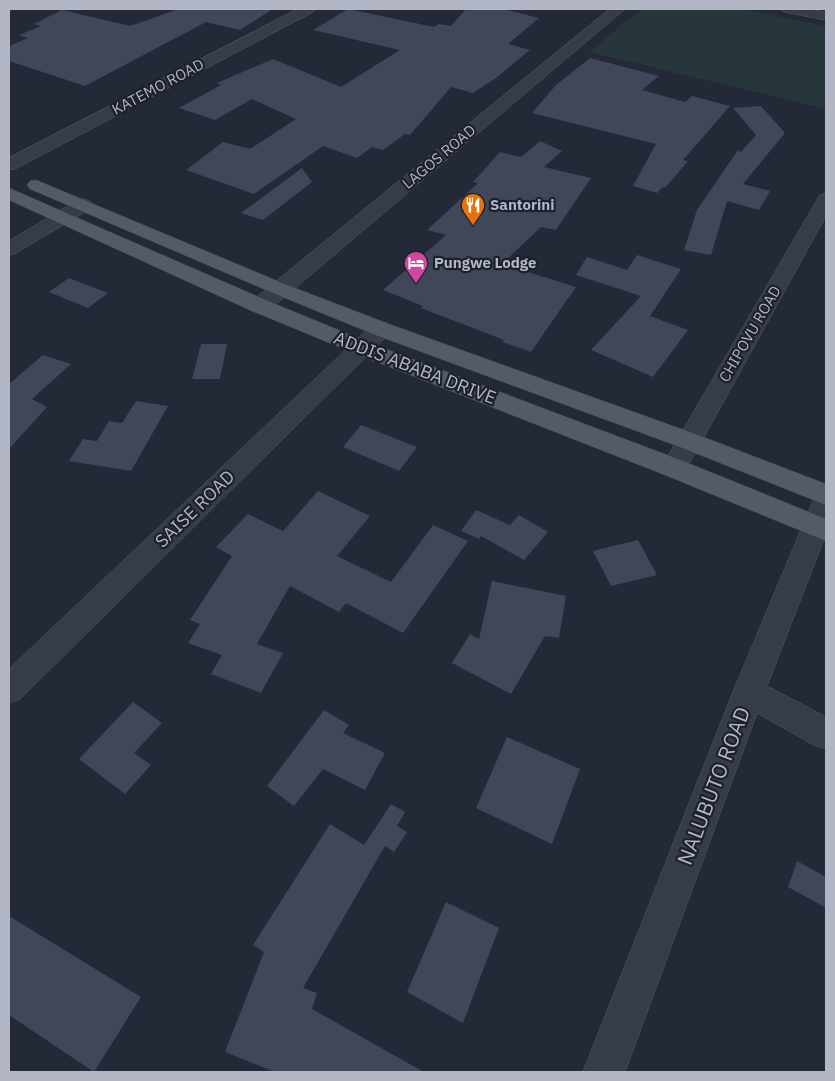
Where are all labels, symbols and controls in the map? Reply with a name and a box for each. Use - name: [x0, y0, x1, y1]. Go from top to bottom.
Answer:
- street label: KATEMO ROAD: [109, 54, 207, 119]
- street label: LAGOS ROAD: [398, 120, 479, 193]
- restaurant icon: Santorini: [460, 192, 486, 226]
- place label: Santorini: [490, 195, 555, 214]
- hotel icon: Pungwe Lodge: [403, 250, 429, 284]
- place label: Pungwe Lodge: [434, 253, 536, 272]
- street label: CHIPOVU ROAD: [714, 282, 785, 385]
- street label: ADDIS ABABA DRIVE: [331, 326, 500, 409]
- street label: SAISE ROAD: [150, 465, 239, 552]
- street label: NALUBUTO ROAD: [670, 703, 756, 869]

